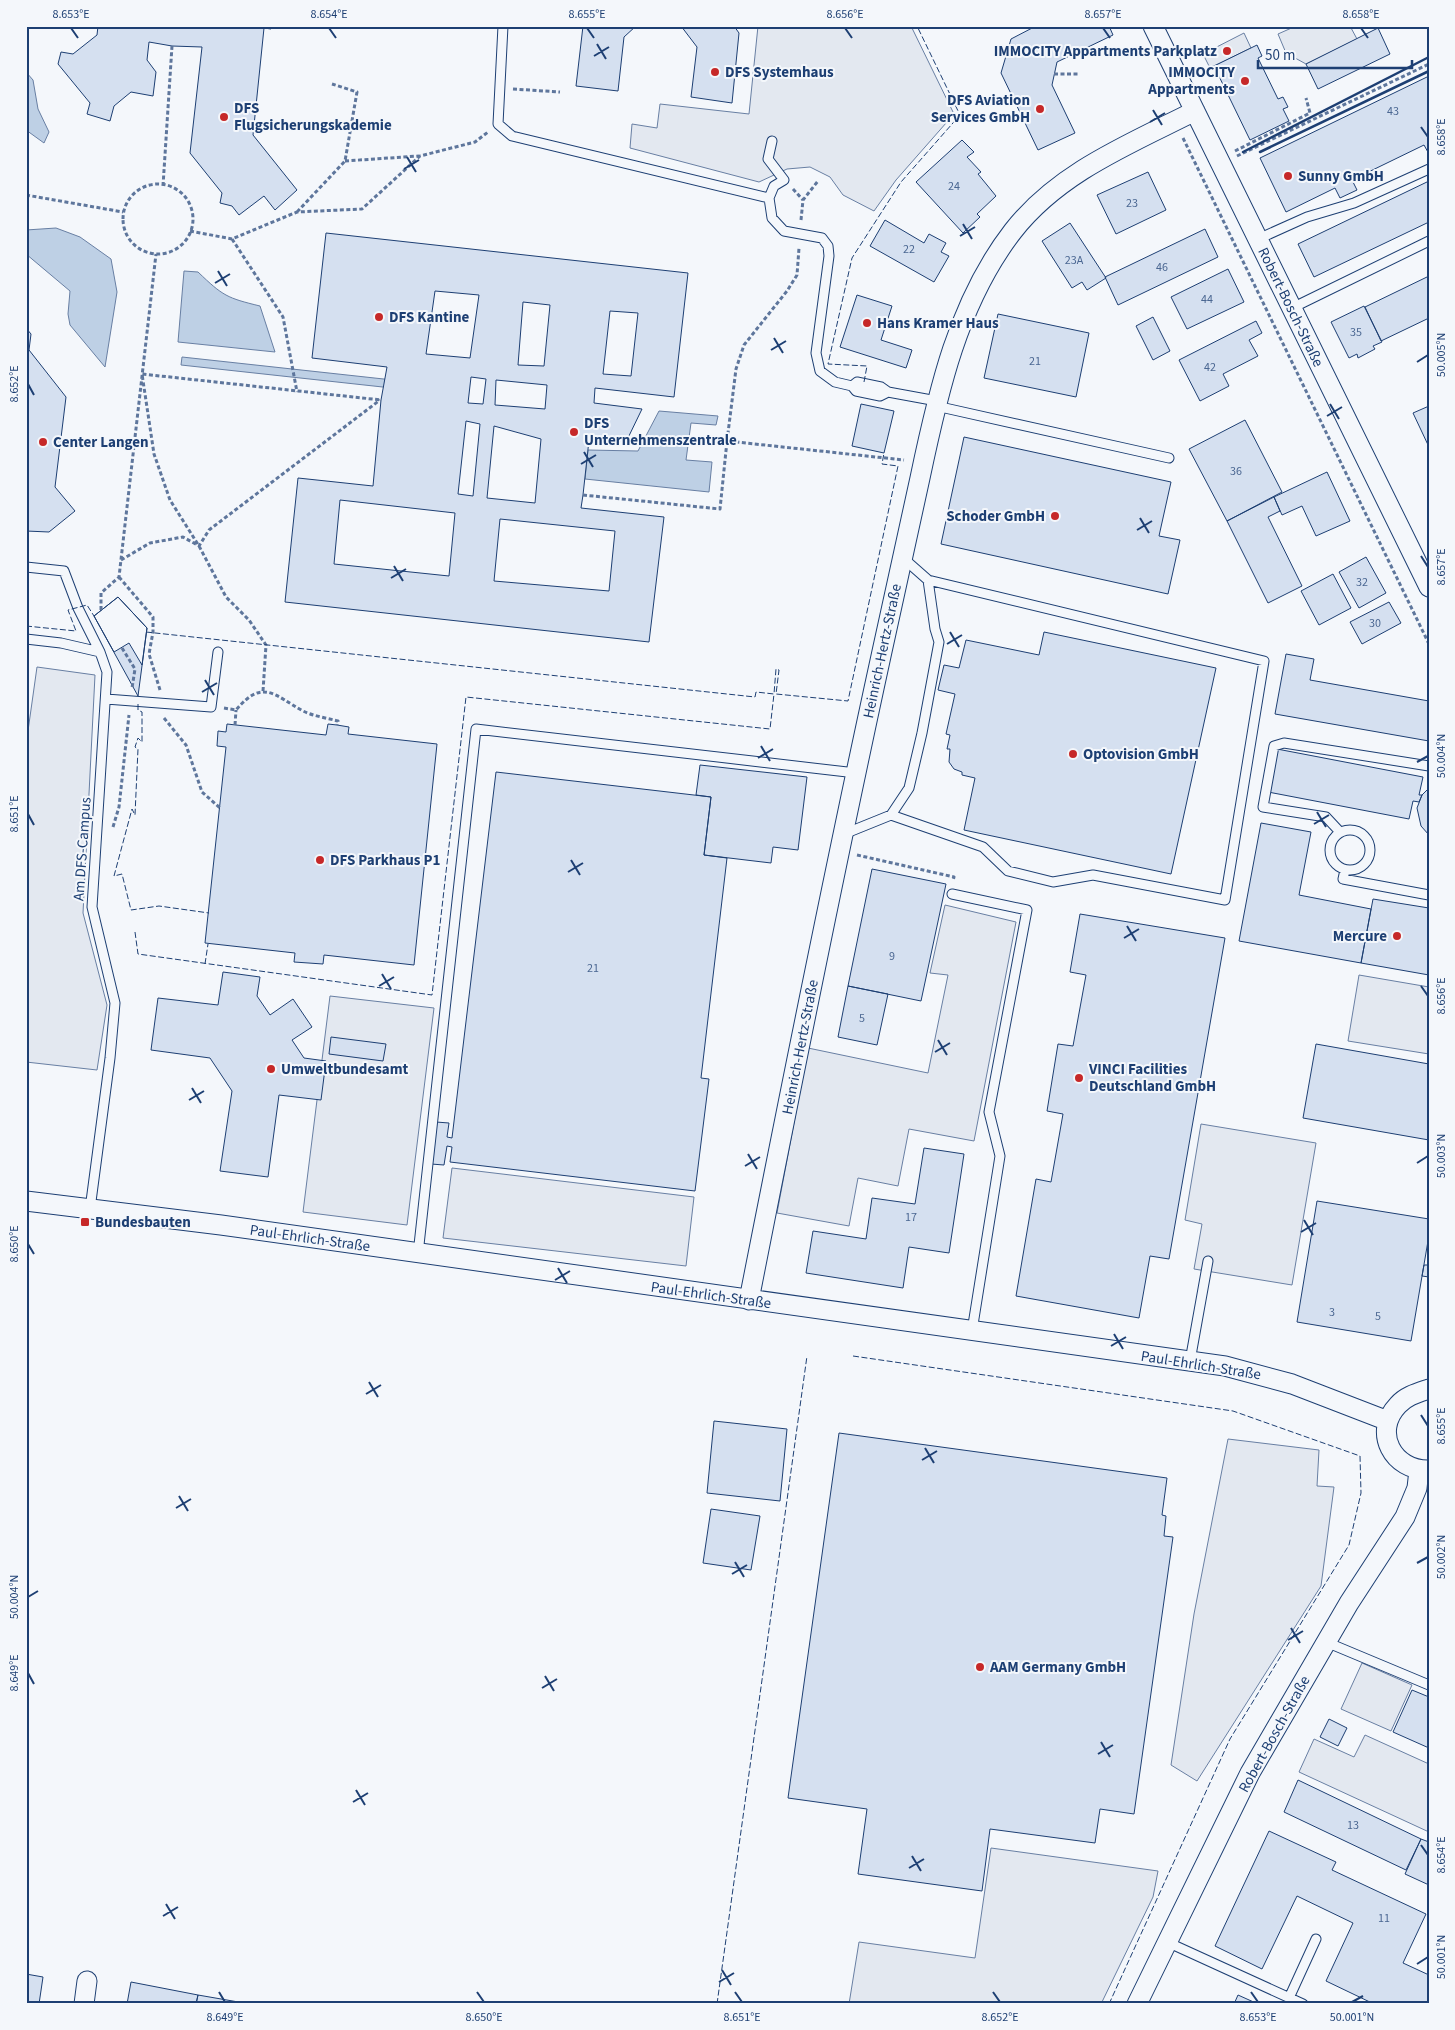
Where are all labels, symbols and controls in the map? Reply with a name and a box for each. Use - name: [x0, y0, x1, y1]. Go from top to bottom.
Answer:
- text: 8.653°E: [52, 6, 90, 23]
- text: 8.654°E: [310, 6, 348, 23]
- text: 8.655°E: [568, 6, 606, 23]
- text: 8.656°E: [826, 6, 864, 23]
- text: 8.657°E: [1084, 6, 1122, 23]
- text: 8.658°E: [1342, 6, 1380, 23]
- scale bar: [1258, 38, 1411, 70]
- place label: IMMOCITY Appartments Parkplatz: [994, 41, 1217, 62]
- marker: IMMOCITY Appartments Parkplatz: [1221, 45, 1233, 57]
- text: 50 m: [1265, 45, 1295, 66]
- place label: DFS Systemhaus: [725, 62, 834, 83]
- place label: IMMOCITY Appartments: [1147, 62, 1235, 100]
- marker: DFS Systemhaus: [709, 66, 721, 78]
- marker: IMMOCITY Appartments: [1239, 75, 1251, 87]
- place label: DFS Aviation Services GmbH: [931, 90, 1030, 128]
- place label: DFS Flugsicherungskademie: [234, 98, 392, 136]
- marker: DFS Aviation Services GmbH: [1034, 103, 1046, 115]
- house number: 43: [1387, 103, 1399, 120]
- marker: DFS Flugsicherungskademie: [218, 111, 230, 123]
- text: 8.658°E: [1433, 118, 1450, 156]
- place label: Sunny GmbH: [1298, 166, 1384, 187]
- marker: Sunny GmbH: [1282, 170, 1294, 182]
- house number: 24: [948, 178, 960, 195]
- house number: 23: [1126, 195, 1138, 212]
- house number: 22: [903, 241, 915, 258]
- street label: Robert-Bosch-Straße: [1252, 244, 1329, 371]
- house number: 23A: [1065, 252, 1084, 269]
- house number: 46: [1156, 259, 1168, 276]
- house number: 44: [1201, 291, 1213, 308]
- place label: DFS Kantine: [389, 307, 469, 328]
- marker: DFS Kantine: [373, 311, 385, 323]
- place label: Hans Kramer Haus: [877, 313, 999, 334]
- marker: Hans Kramer Haus: [861, 317, 873, 329]
- house number: 35: [1350, 324, 1362, 341]
- text: 50.005°N: [1433, 333, 1450, 377]
- house number: 21: [1029, 353, 1041, 370]
- house number: 42: [1204, 359, 1216, 376]
- text: 8.652°E: [6, 365, 23, 403]
- place label: DFS Unternehmenszentrale: [584, 413, 737, 451]
- marker: DFS Unternehmenszentrale: [568, 426, 580, 438]
- place label: Center Langen: [53, 432, 149, 453]
- marker: Center Langen: [37, 436, 49, 448]
- house number: 36: [1230, 463, 1242, 480]
- place label: Schoder GmbH: [946, 506, 1045, 527]
- marker: Schoder GmbH: [1049, 510, 1061, 522]
- text: 8.657°E: [1433, 548, 1450, 586]
- house number: 32: [1356, 574, 1368, 591]
- street label: Heinrich-Hertz-Straße: [858, 582, 907, 720]
- house number: 30: [1369, 615, 1381, 632]
- text: 50.004°N: [1433, 734, 1450, 778]
- place label: Optovision GmbH: [1083, 744, 1199, 765]
- marker: Optovision GmbH: [1067, 748, 1079, 760]
- text: 8.651°E: [6, 795, 23, 833]
- street label: Am DFS-Campus: [68, 796, 97, 902]
- place label: DFS Parkhaus P1: [330, 850, 440, 871]
- marker: DFS Parkhaus P1: [314, 854, 326, 866]
- place label: Mercure: [1333, 926, 1387, 947]
- marker: Mercure: [1391, 930, 1403, 942]
- house number: 9: [889, 948, 895, 965]
- house number: 21: [587, 960, 599, 977]
- text: 8.656°E: [1433, 977, 1450, 1015]
- street label: Heinrich-Hertz-Straße: [777, 978, 824, 1116]
- house number: 5: [859, 1010, 865, 1027]
- place label: Umweltbundesamt: [281, 1059, 409, 1080]
- place label: VINCI Facilities Deutschland GmbH: [1088, 1059, 1216, 1097]
- marker: Umweltbundesamt: [265, 1063, 277, 1075]
- marker: VINCI Facilities Deutschland GmbH: [1073, 1072, 1085, 1084]
- text: 50.003°N: [1433, 1134, 1450, 1178]
- house number: 17: [905, 1209, 917, 1226]
- place label: Bundesbauten: [95, 1212, 191, 1233]
- marker: Bundesbauten: [79, 1216, 91, 1228]
- street label: Paul-Ehrlich-Straße: [248, 1220, 372, 1257]
- text: 8.650°E: [6, 1225, 23, 1263]
- street label: Paul-Ehrlich-Straße: [649, 1277, 773, 1314]
- house number: 3: [1329, 1304, 1335, 1321]
- house number: 5: [1375, 1308, 1381, 1325]
- street label: Paul-Ehrlich-Straße: [1139, 1346, 1263, 1385]
- text: 8.655°E: [1433, 1407, 1450, 1445]
- text: 50.002°N: [1433, 1535, 1450, 1579]
- text: 50.004°N: [6, 1575, 23, 1619]
- text: 8.649°E: [6, 1654, 23, 1692]
- place label: AAM Germany GmbH: [989, 1657, 1126, 1678]
- marker: AAM Germany GmbH: [974, 1661, 986, 1673]
- street label: Robert-Bosch-Straße: [1234, 1672, 1315, 1796]
- house number: 13: [1347, 1817, 1359, 1834]
- text: 8.654°E: [1433, 1836, 1450, 1874]
- house number: 11: [1378, 1910, 1390, 1927]
- text: 50.001°N: [1433, 1935, 1450, 1979]
- text: 8.649°E: [206, 2009, 244, 2026]
- text: 8.650°E: [465, 2009, 503, 2026]
- text: 8.651°E: [723, 2009, 761, 2026]
- text: 8.652°E: [981, 2009, 1019, 2026]
- text: 8.653°E: [1239, 2009, 1277, 2026]
- text: 50.001°N: [1330, 2009, 1374, 2026]

